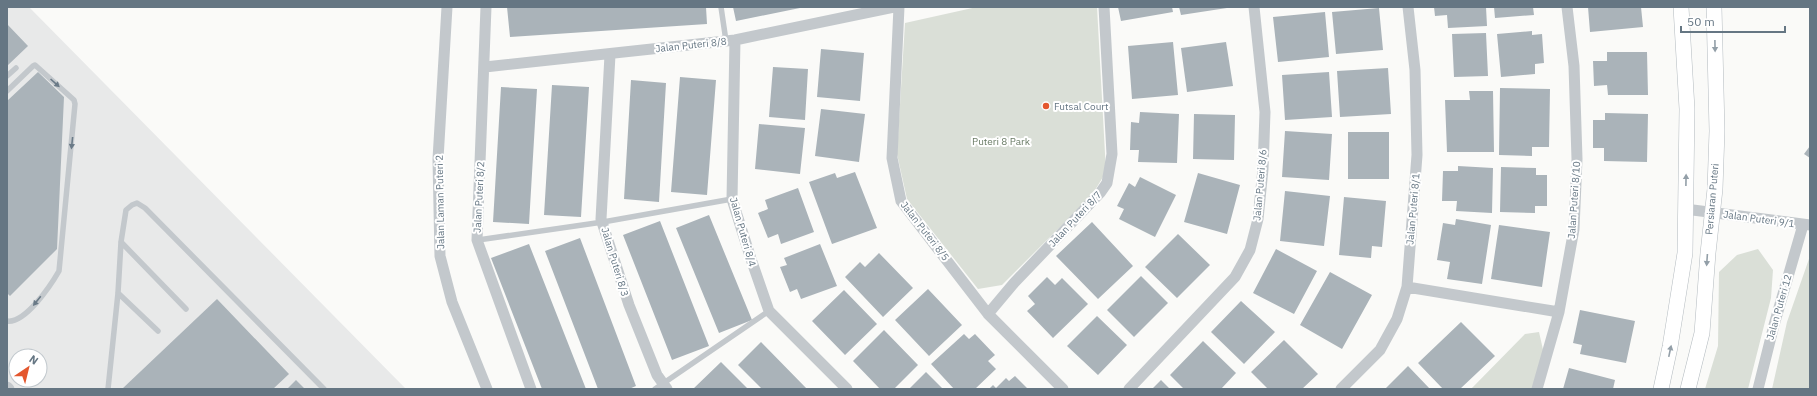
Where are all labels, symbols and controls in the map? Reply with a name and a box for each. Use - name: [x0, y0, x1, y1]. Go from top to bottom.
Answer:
- scale bar: [1681, 8, 1785, 34]
- text: 50 m: [1687, 14, 1715, 29]
- street label: Jalan Puteri 8/8: [655, 35, 727, 55]
- one-way arrow: [1712, 40, 1718, 53]
- one-way arrow: [50, 79, 61, 88]
- place label: Futsal Court: [1054, 100, 1109, 113]
- marker: Futsal Court: [1041, 101, 1051, 111]
- park label: Puteri 8 Park: [972, 135, 1031, 148]
- one-way arrow: [68, 137, 75, 149]
- street label: Jalan Puteri 8/6: [1250, 149, 1270, 221]
- street label: Jalan Laman Puteri 2: [433, 155, 447, 249]
- street label: Jalan Puteri 8/2: [471, 161, 487, 233]
- street label: Jalan Puteri 8/10: [1565, 161, 1583, 239]
- street label: Persiaran Puteri: [1702, 163, 1722, 235]
- street label: Jalan Puteri 8/1: [1403, 173, 1423, 245]
- one-way arrow: [1683, 173, 1689, 186]
- street label: Jalan Puteri 8/7: [1046, 188, 1104, 250]
- street label: Jalan Puteri 8/4: [727, 196, 759, 268]
- street label: Jalan Puteri 8/5: [898, 199, 952, 263]
- street label: Jalan Puteri 9/1: [1723, 208, 1795, 230]
- street label: Jalan Puteri 8/3: [598, 226, 632, 298]
- one-way arrow: [1704, 254, 1711, 266]
- street label: Jalan Puteri 12: [1763, 273, 1795, 341]
- one-way arrow: [32, 296, 41, 307]
- one-way arrow: [1667, 345, 1673, 357]
- north arrow: [8, 348, 48, 388]
- text: N: [26, 352, 41, 368]

